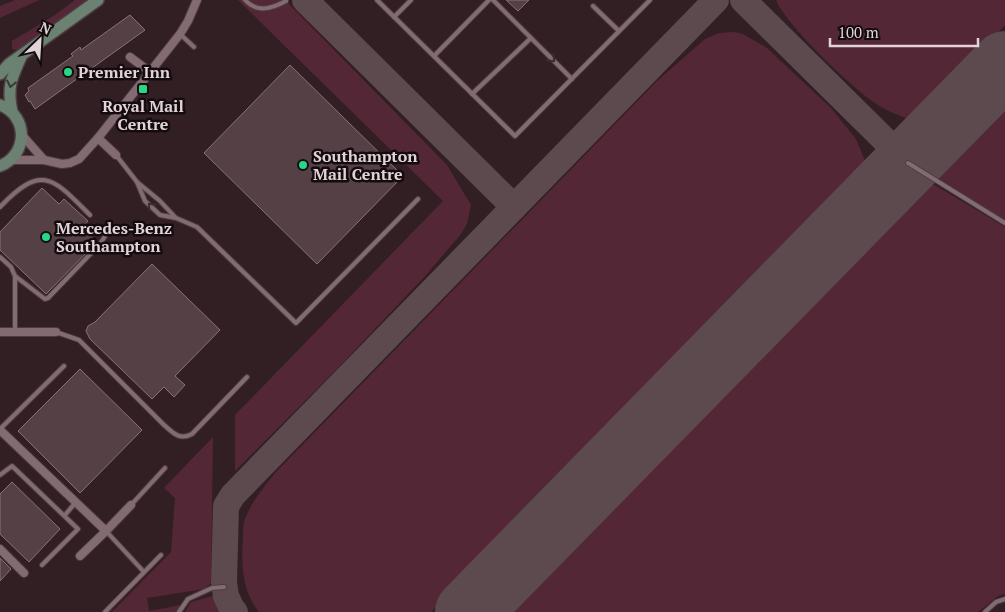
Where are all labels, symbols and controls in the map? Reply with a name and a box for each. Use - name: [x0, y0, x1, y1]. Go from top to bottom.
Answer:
- north arrow: [15, 15, 65, 65]
- scale bar: [830, 15, 978, 47]
- text: N: [37, 17, 55, 39]
- text: 100 m: [838, 22, 879, 42]
- one-way arrow: [546, 53, 555, 62]
- place label: Premier Inn: [78, 61, 171, 83]
- marker: Premier Inn: [62, 66, 74, 78]
- one-way arrow: [6, 79, 17, 88]
- marker: Royal Mail Centre: [137, 83, 149, 95]
- place label: Royal Mail Centre: [102, 95, 184, 135]
- place label: Southampton Mail Centre: [313, 145, 418, 185]
- marker: Southampton Mail Centre: [297, 159, 309, 171]
- one-way arrow: [148, 203, 157, 212]
- place label: Mercedes-Benz Southampton: [56, 217, 172, 257]
- marker: Mercedes-Benz Southampton: [40, 231, 52, 243]

